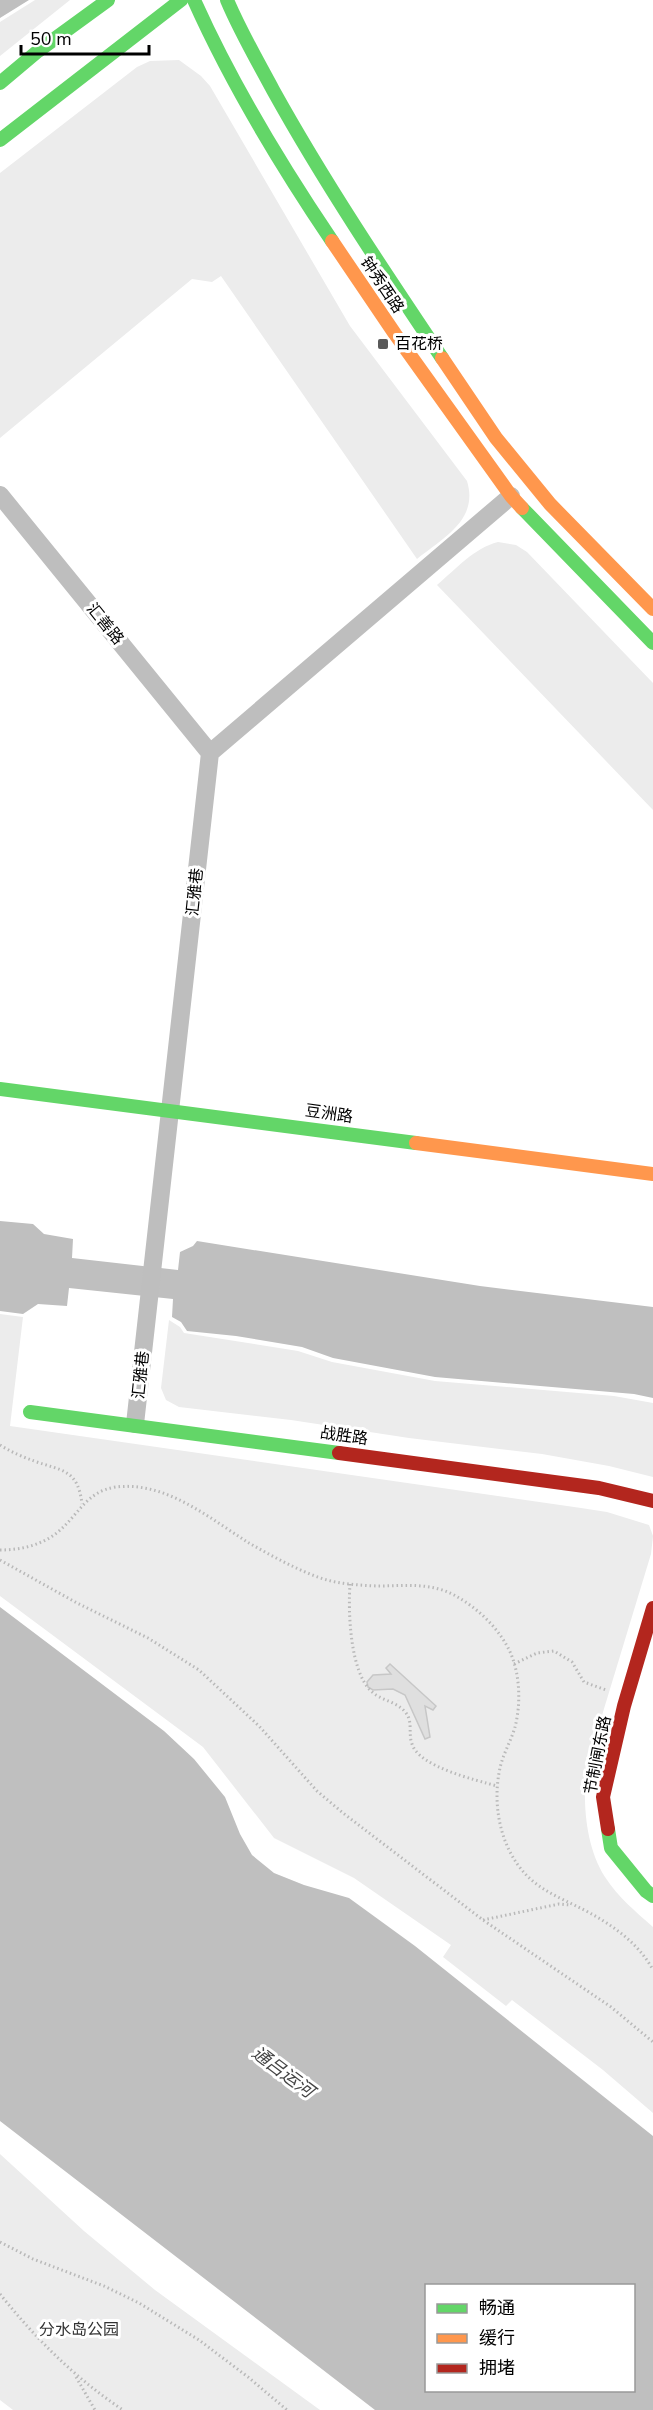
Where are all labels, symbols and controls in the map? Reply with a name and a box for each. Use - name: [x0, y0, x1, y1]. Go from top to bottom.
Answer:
- scale bar: [21, 18, 148, 56]
- text: 50 m: [30, 27, 72, 51]
- street label: 钟秀西路: [355, 252, 409, 318]
- place label: 百花桥: [395, 333, 443, 355]
- marker: 百花桥: [376, 337, 390, 351]
- street label: 汇善路: [81, 598, 129, 650]
- street label: 汇雅巷: [182, 867, 208, 917]
- street label: 豆洲路: [304, 1100, 354, 1128]
- street label: 汇雅巷: [128, 1350, 154, 1400]
- street label: 战胜路: [319, 1422, 369, 1450]
- street label: 节制闸东路: [580, 1714, 616, 1796]
- water label: 通吕运河: [247, 2041, 321, 2105]
- legend: [425, 2284, 635, 2392]
- text: 畅通: [479, 2296, 515, 2320]
- park label: 分水岛公园: [39, 2319, 119, 2341]
- text: 缓行: [479, 2326, 515, 2350]
- text: 拥堵: [479, 2356, 515, 2380]

